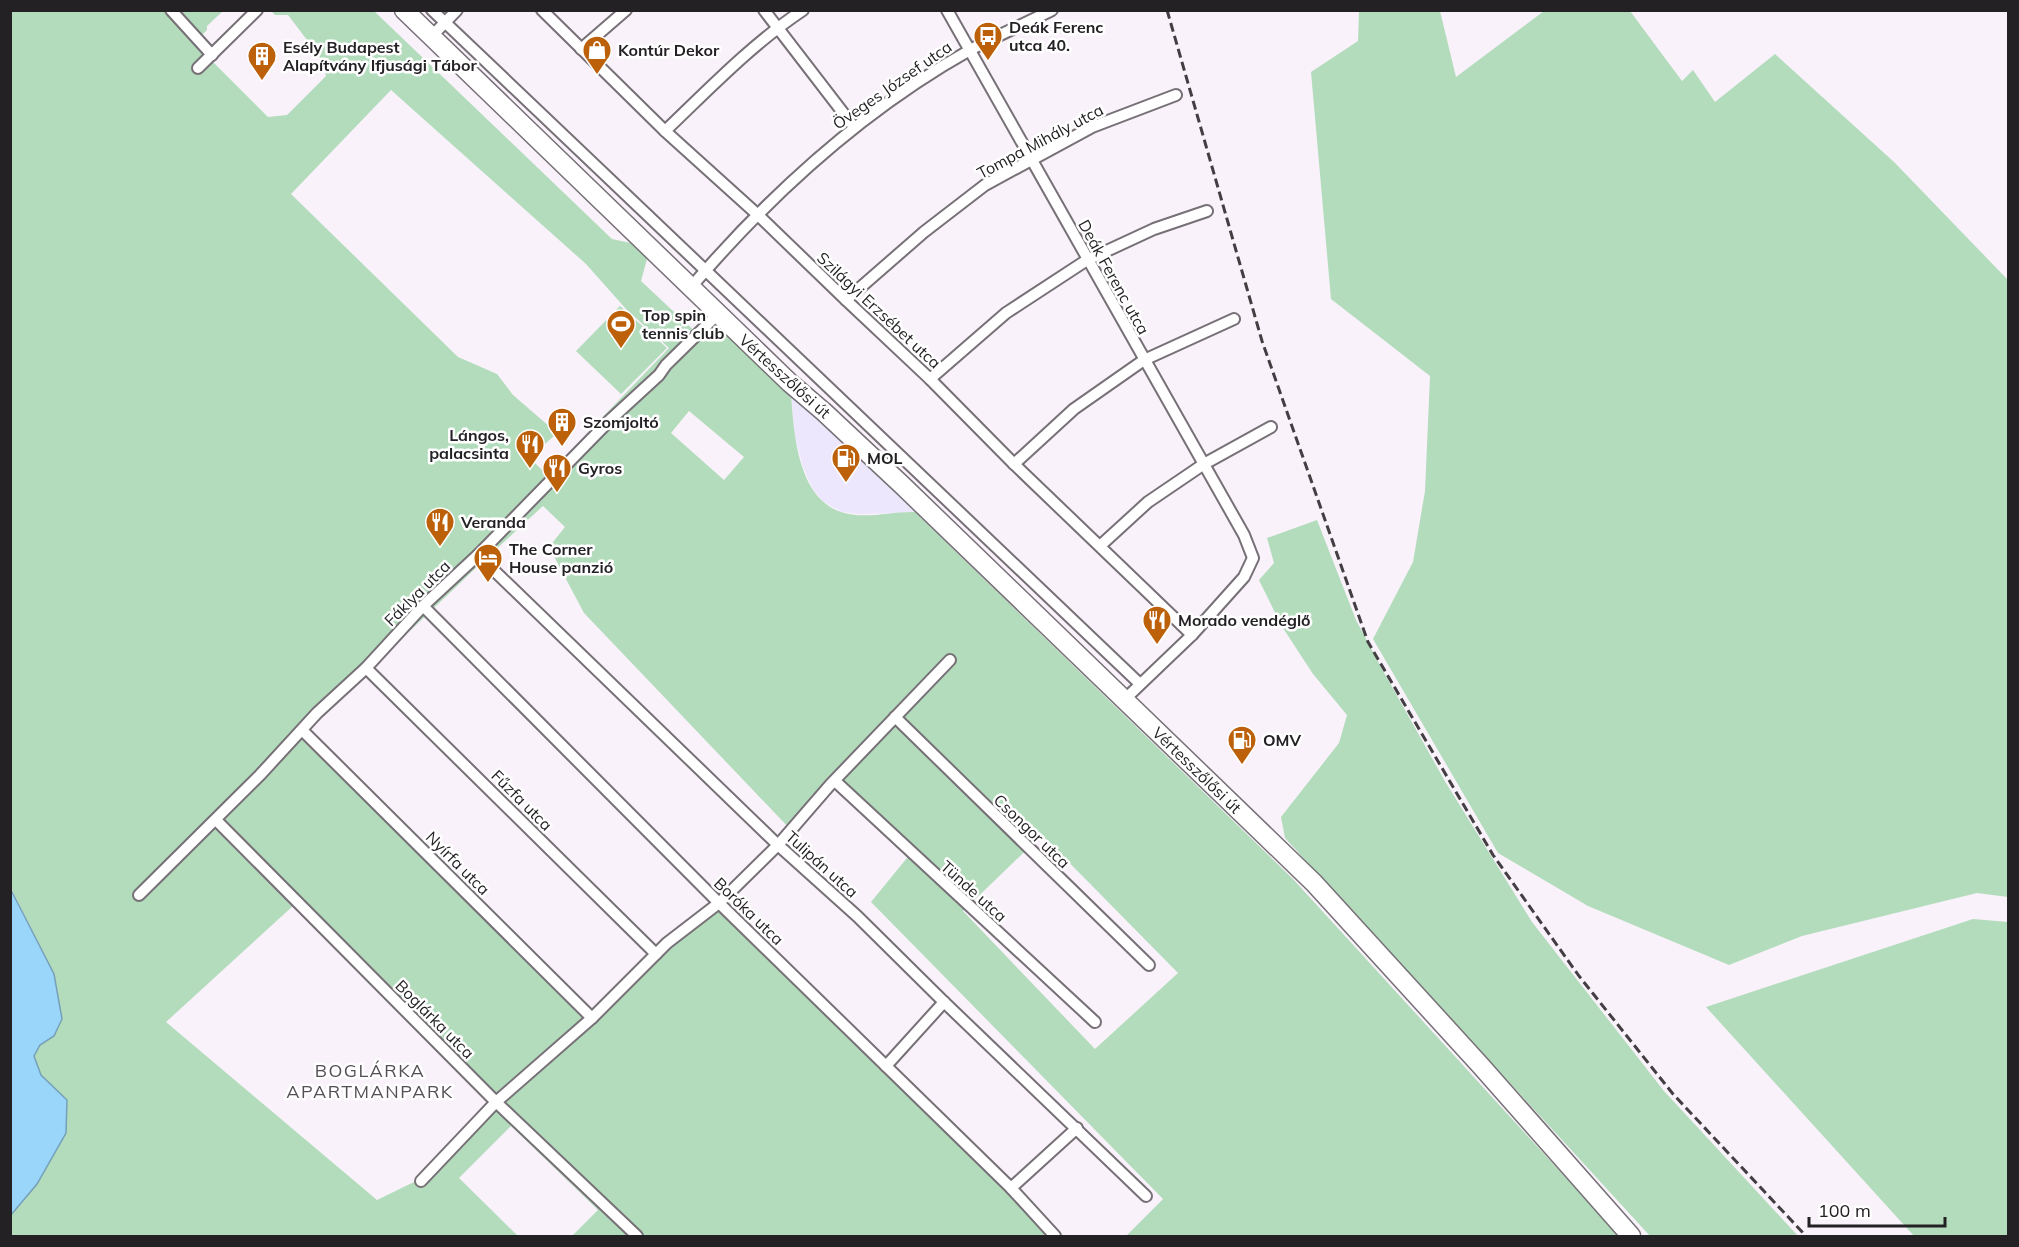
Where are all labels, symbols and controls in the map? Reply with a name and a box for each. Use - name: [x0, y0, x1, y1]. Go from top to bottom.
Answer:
- place label: Deák Ferenc utca 40.: [1009, 17, 1103, 55]
- bus stop icon: Deák Ferenc utca 40.: [972, 20, 1004, 62]
- shop icon: Kontúr Dekor: [581, 34, 613, 76]
- street label: Öveges József utca: [829, 36, 955, 134]
- place label: Esély Budapest Alapítvány Ifjusági Tábor: [283, 37, 477, 75]
- building icon: Esély Budapest Alapítvány Ifjusági Tábor: [246, 40, 278, 82]
- place label: Kontúr Dekor: [618, 40, 720, 60]
- street label: Tompa Mihály utca: [973, 99, 1107, 183]
- street label: Deák Ferenc utca: [1074, 216, 1154, 338]
- street label: Szilágyi Erzsébet utca: [813, 247, 945, 373]
- place label: Top spin tennis club: [642, 305, 724, 343]
- sports icon: Top spin tennis club: [605, 308, 637, 350]
- street label: Vértesszőlősi út: [735, 330, 835, 423]
- building icon: Szomjoltó: [546, 406, 578, 448]
- place label: Szomjoltó: [583, 412, 659, 432]
- place label: Lángos, palacsinta: [429, 425, 509, 463]
- restaurant icon: Lángos, palacsinta: [514, 428, 546, 470]
- fuel station icon: MOL: [830, 442, 862, 484]
- place label: MOL: [867, 448, 903, 468]
- restaurant icon: Gyros: [541, 452, 573, 494]
- place label: Gyros: [578, 458, 622, 478]
- restaurant icon: Veranda: [424, 506, 456, 548]
- place label: Veranda: [460, 512, 526, 532]
- place label: The Corner House panzió: [509, 539, 613, 577]
- hotel icon: The Corner House panzió: [472, 542, 504, 584]
- street label: Fáklya utca: [380, 556, 454, 630]
- restaurant icon: Morado vendéglő: [1141, 604, 1173, 646]
- place label: Morado vendéglő: [1178, 610, 1311, 630]
- street label: Vértesszőlősi út: [1148, 722, 1246, 818]
- fuel station icon: OMV: [1226, 724, 1258, 766]
- place label: OMV: [1263, 730, 1302, 750]
- street label: Fűzfa utca: [487, 765, 557, 835]
- street label: Csongor utca: [990, 790, 1074, 872]
- street label: Tulipán utca: [782, 826, 862, 902]
- street label: Nyírfa utca: [422, 827, 494, 899]
- street label: Tünde utca: [937, 856, 1011, 926]
- street label: Boróka utca: [710, 873, 788, 949]
- street label: Boglárka utca: [392, 976, 478, 1062]
- district label: BOGLÁRKA APARTMANPARK: [286, 1059, 454, 1103]
- scale bar: [1809, 1190, 1946, 1228]
- text: 100 m: [1818, 1199, 1871, 1222]

